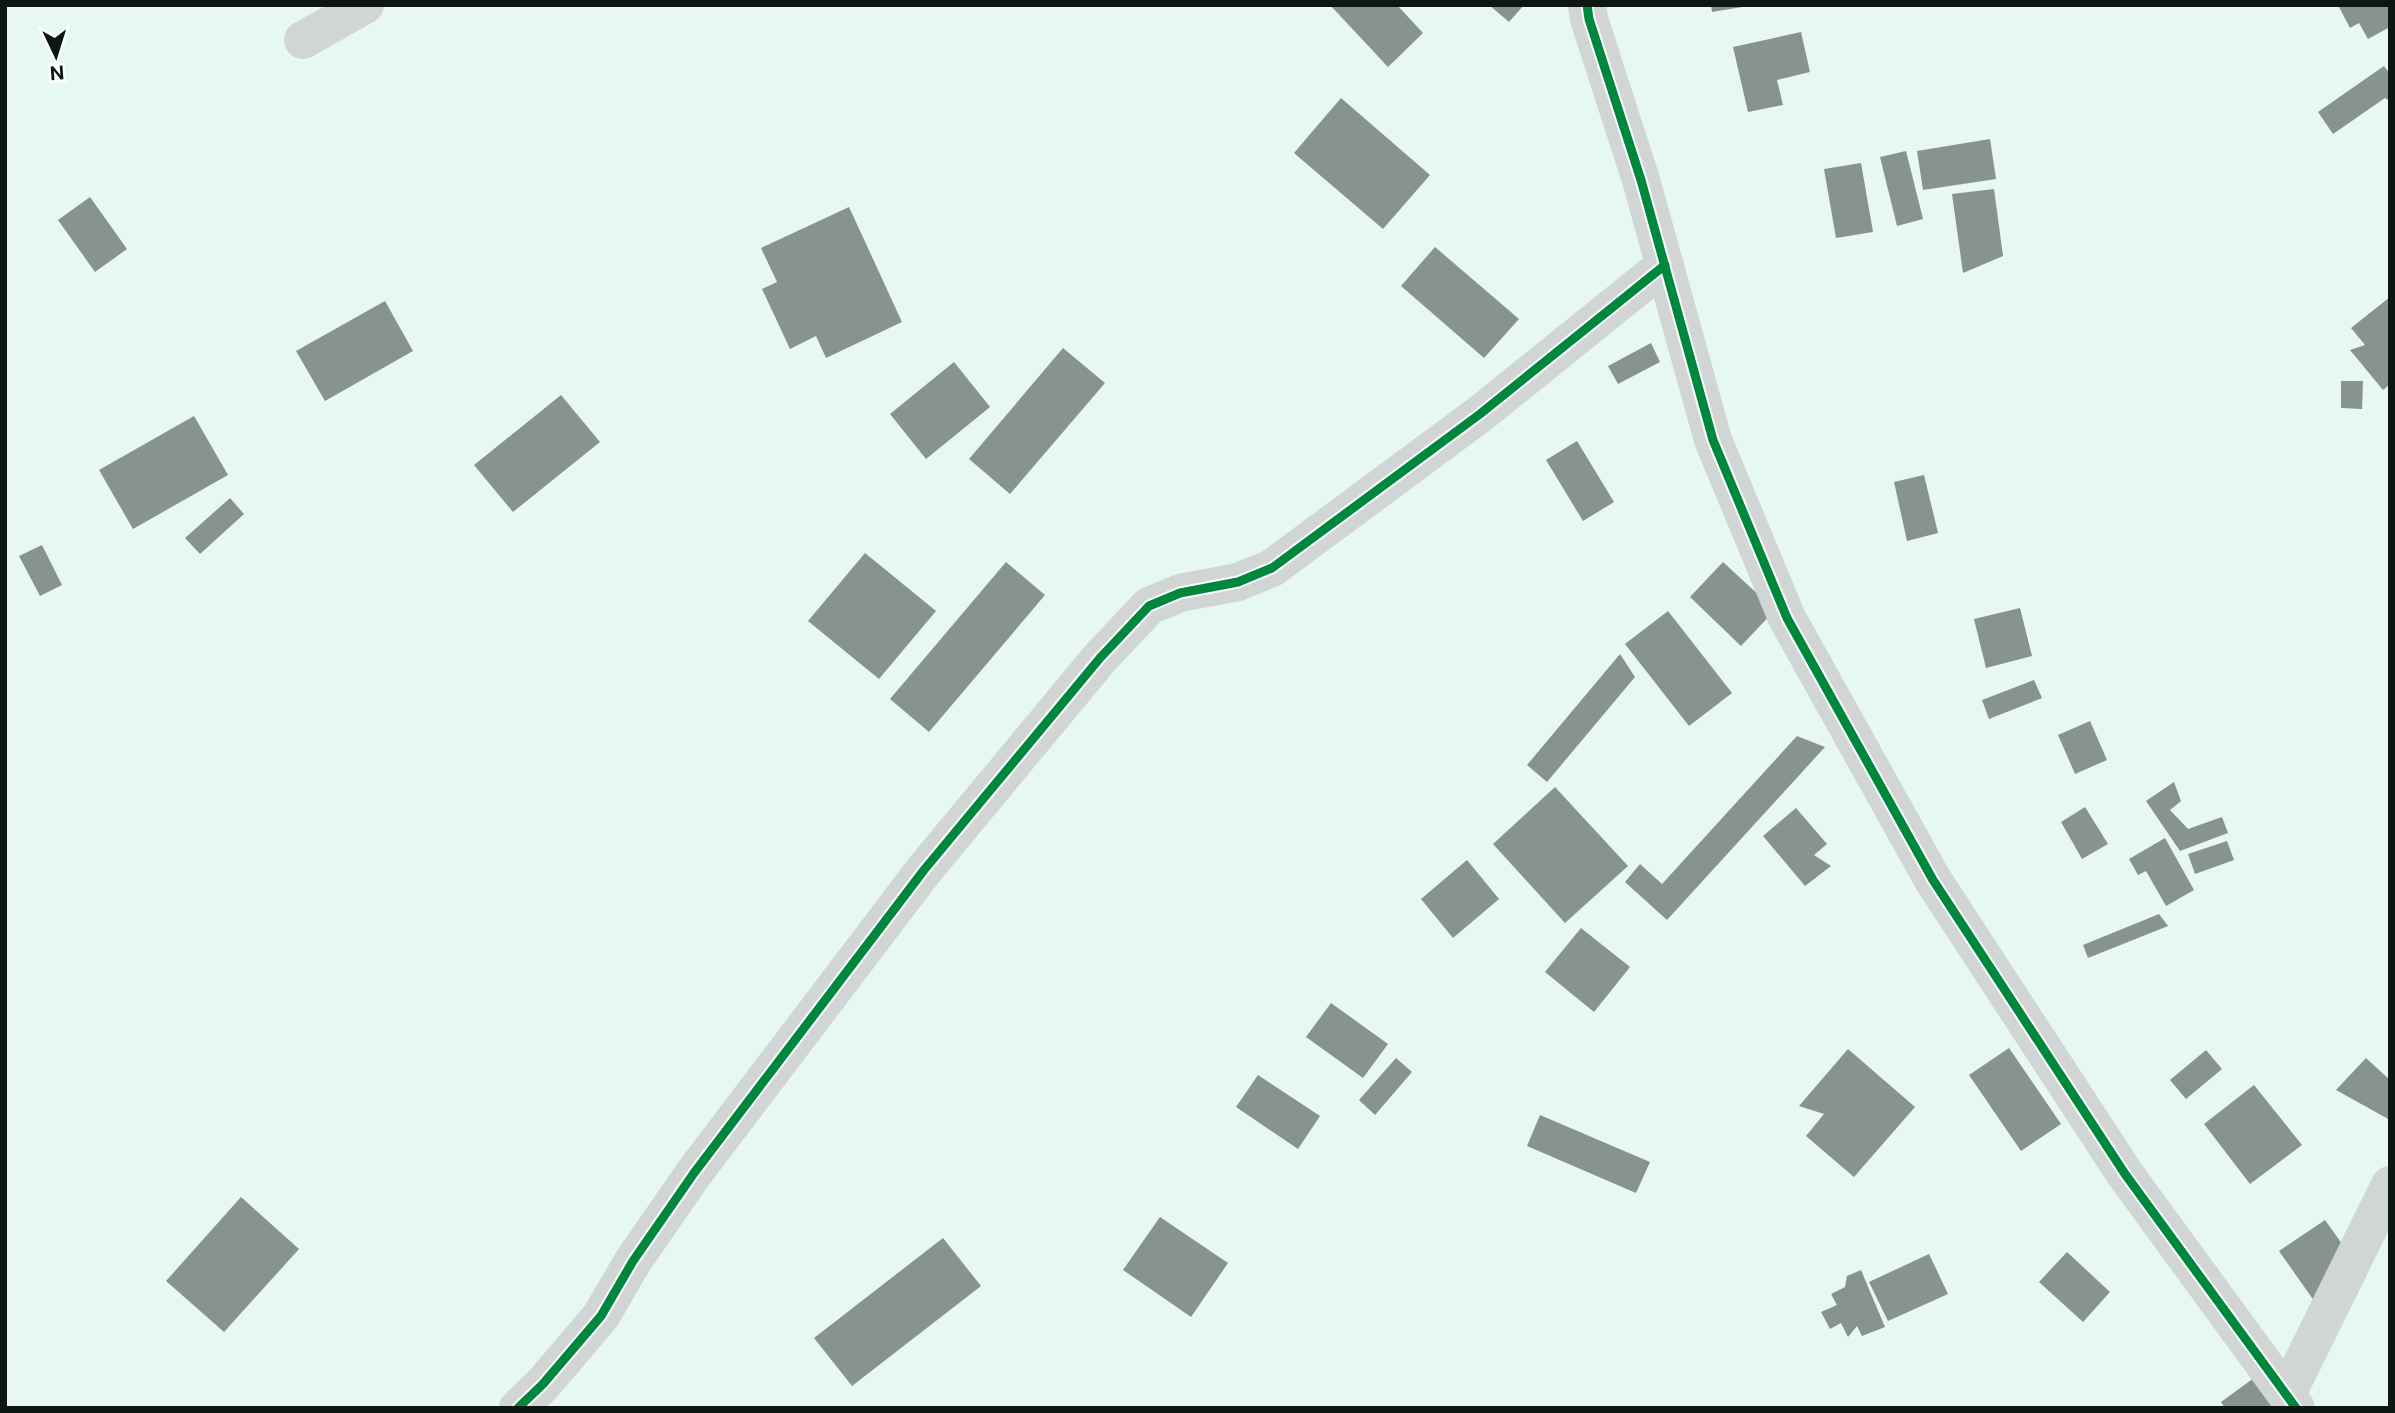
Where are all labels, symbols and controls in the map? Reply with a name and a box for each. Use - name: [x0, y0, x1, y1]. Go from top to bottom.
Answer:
- north arrow: [21, 21, 91, 91]
- text: N: [49, 61, 65, 84]

